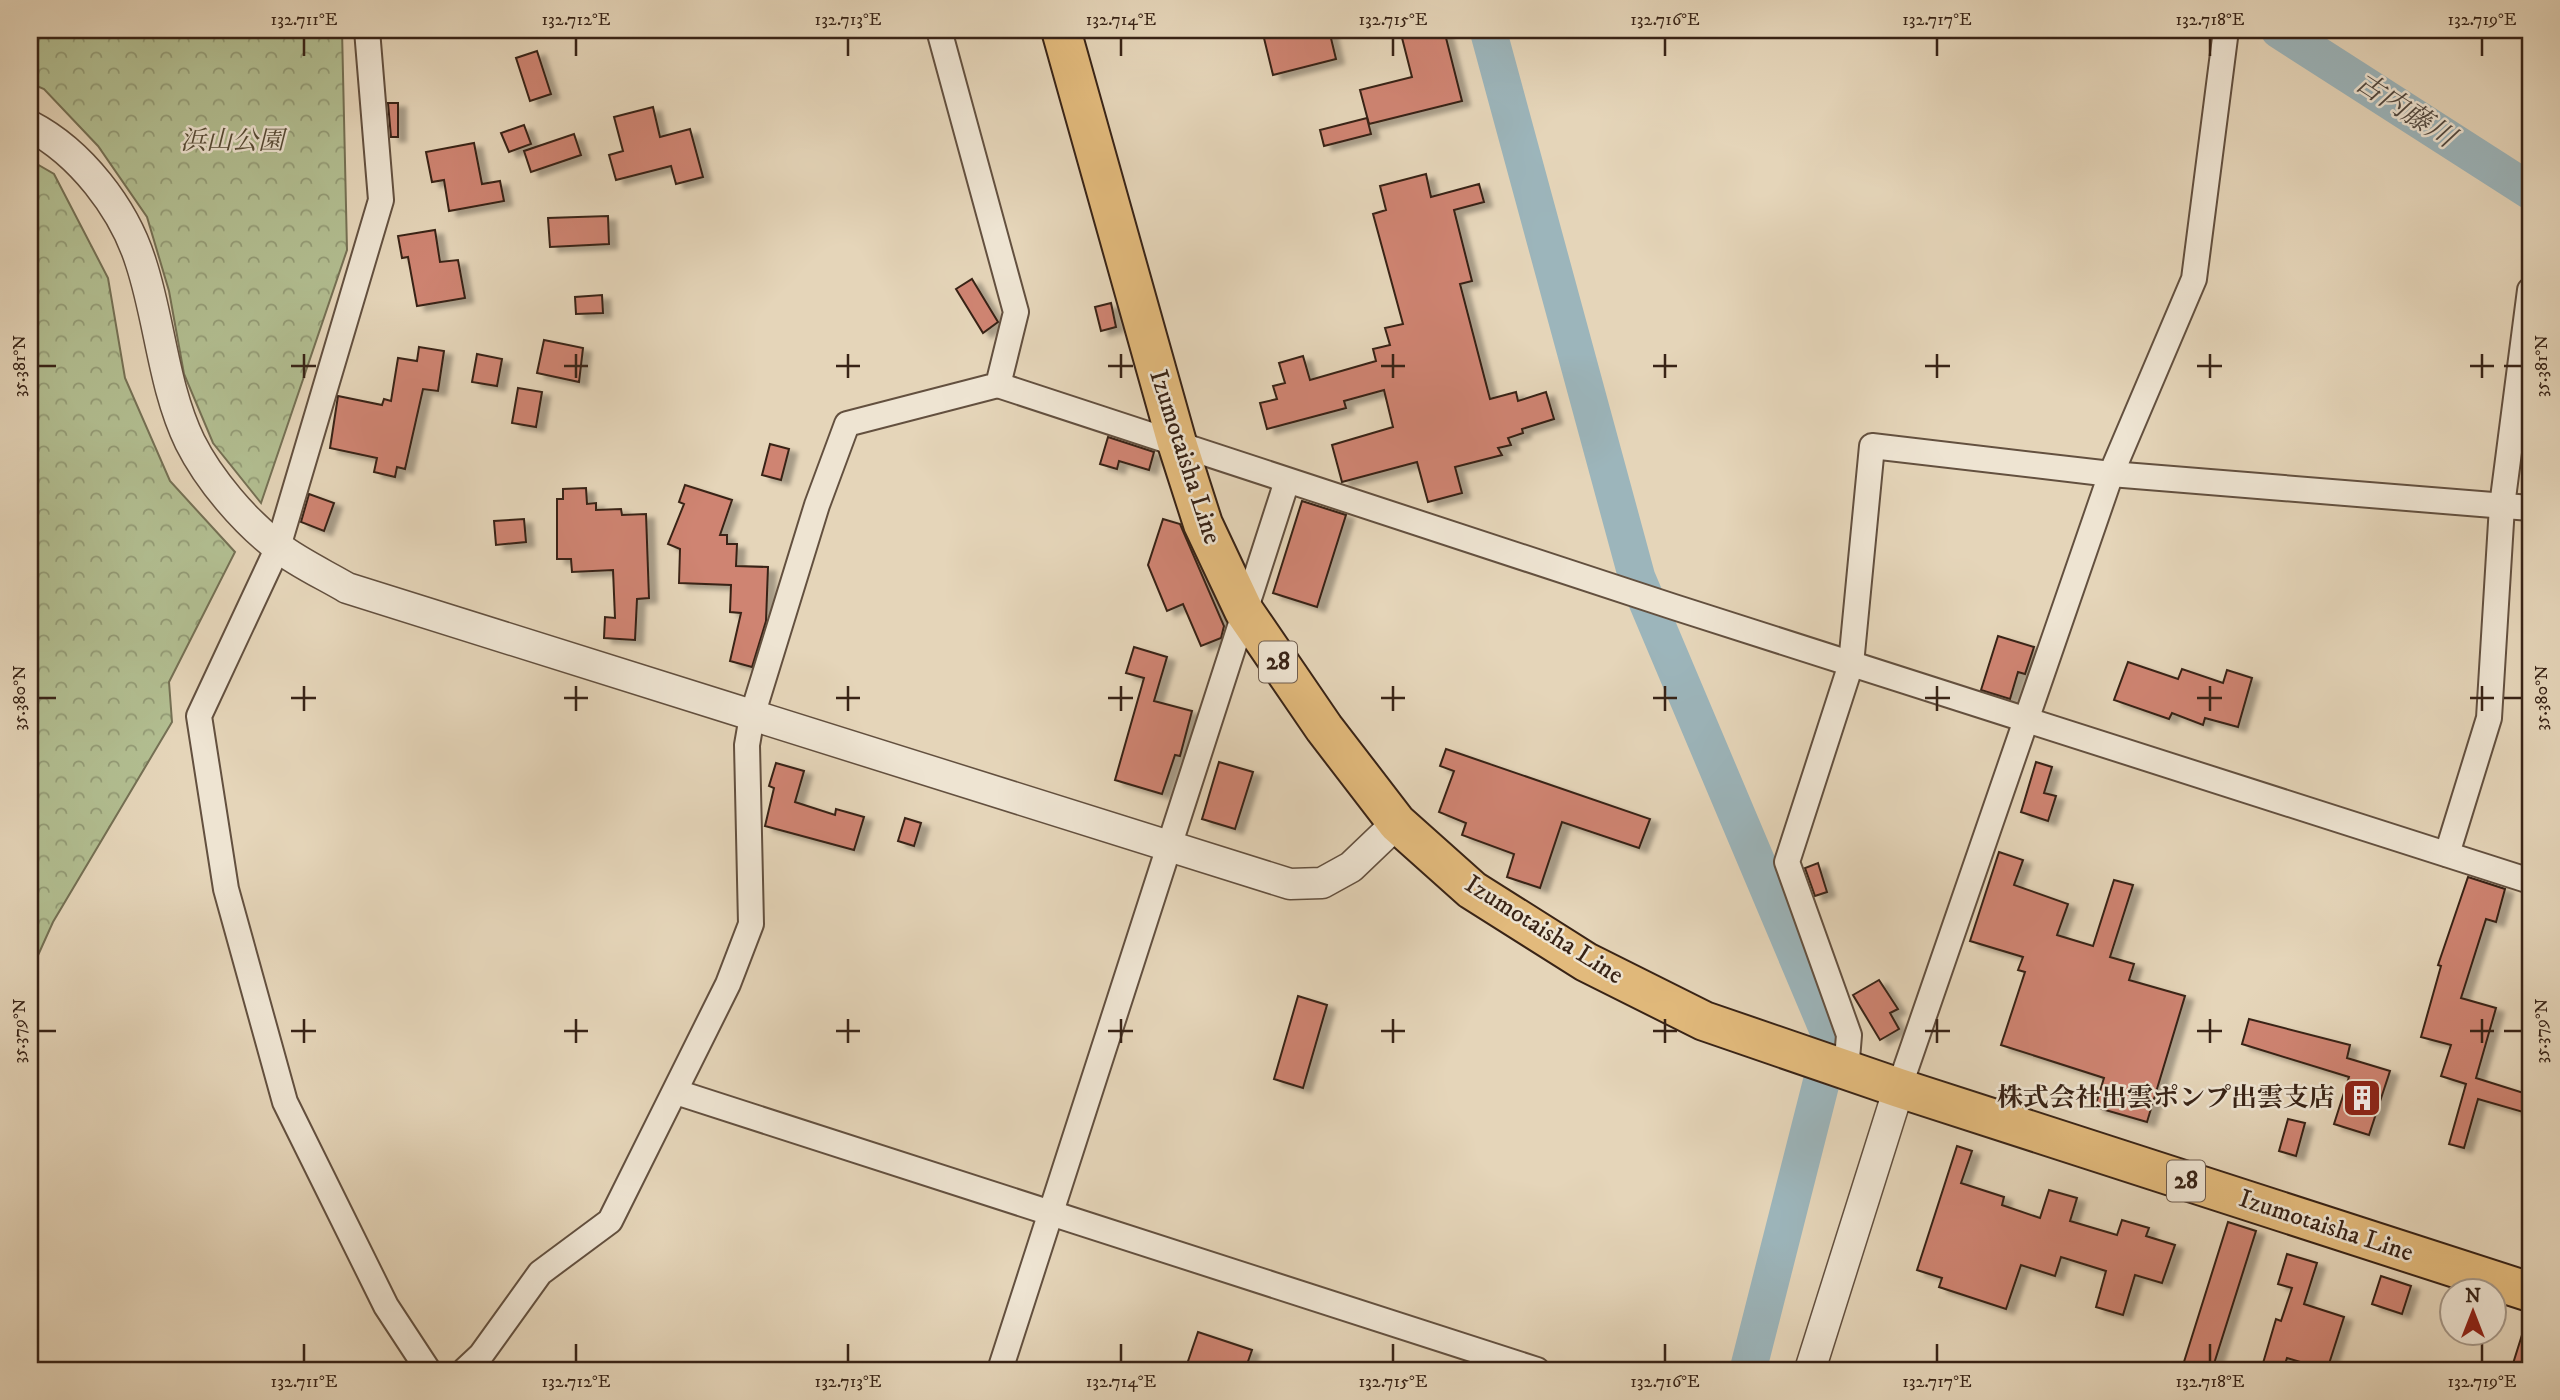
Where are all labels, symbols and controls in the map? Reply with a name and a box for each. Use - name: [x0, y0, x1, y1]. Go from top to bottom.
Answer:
- text: 132.711°E: [271, 9, 338, 31]
- text: 132.712°E: [541, 9, 611, 31]
- text: 132.713°E: [815, 9, 882, 31]
- text: 132.714°E: [1086, 9, 1157, 31]
- text: 132.715°E: [1358, 9, 1428, 31]
- text: 132.716°E: [1630, 9, 1700, 31]
- text: 132.717°E: [1902, 9, 1972, 31]
- text: 132.718°E: [2175, 9, 2245, 31]
- text: 132.719°E: [2447, 9, 2517, 31]
- water label: 古内藤川: [2348, 65, 2464, 157]
- park label: 浜山公園: [180, 125, 288, 158]
- text: 35.381°N: [9, 335, 31, 397]
- text: 35.381°N: [2531, 335, 2553, 397]
- street label: Izumotaisha Line: [1141, 366, 1229, 548]
- road number: 28: [1259, 642, 1297, 682]
- text: 35.380°N: [9, 665, 31, 731]
- text: 35.380°N: [2531, 665, 2553, 731]
- street label: Izumotaisha Line: [1458, 868, 1630, 992]
- text: 35.379°N: [9, 998, 31, 1064]
- text: 35.379°N: [2531, 998, 2553, 1064]
- building icon: 株式会社出雲ポンプ出雲支店: [2341, 1077, 2383, 1119]
- place label: 株式会社出雲ポンプ出雲支店: [1997, 1082, 2335, 1115]
- road number: 28: [2167, 1161, 2205, 1202]
- street label: Izumotaisha Line: [2235, 1182, 2417, 1270]
- north arrow: [2438, 1278, 2508, 1348]
- text: N: [2465, 1285, 2481, 1308]
- text: 132.711°E: [271, 1371, 338, 1393]
- text: 132.712°E: [541, 1371, 611, 1393]
- text: 132.713°E: [815, 1371, 882, 1393]
- text: 132.714°E: [1086, 1371, 1157, 1393]
- text: 132.715°E: [1358, 1371, 1428, 1393]
- text: 132.716°E: [1630, 1371, 1700, 1393]
- text: 132.717°E: [1902, 1371, 1972, 1393]
- text: 132.718°E: [2175, 1371, 2245, 1393]
- text: 132.719°E: [2447, 1371, 2517, 1393]

